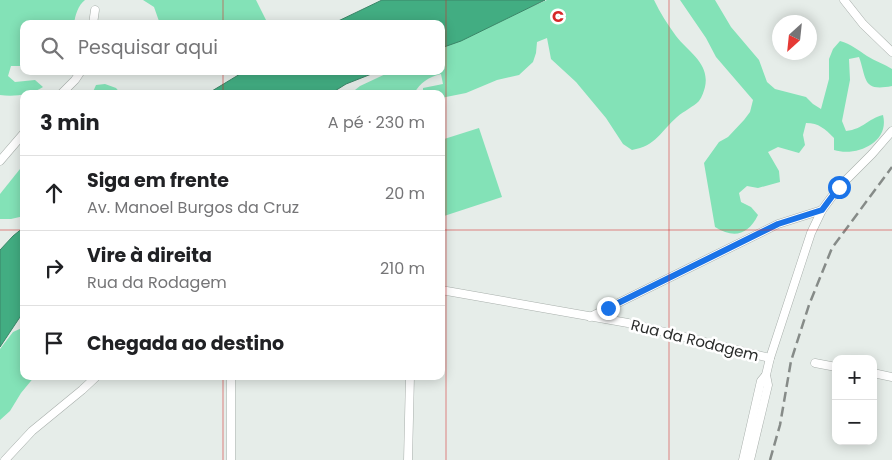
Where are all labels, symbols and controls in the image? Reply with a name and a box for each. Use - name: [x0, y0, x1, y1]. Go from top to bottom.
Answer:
- text: C: [552, 5, 564, 28]
- north arrow: [772, 15, 817, 60]
- search box: [20, 20, 445, 75]
- icon: search: [38, 34, 66, 62]
- text: Pesquisar aqui: [78, 34, 218, 61]
- text: 3 min: [40, 108, 100, 137]
- text: A pé · 230 m: [328, 111, 425, 134]
- text: Siga em frente: [87, 167, 229, 194]
- route start: [828, 176, 851, 199]
- icon: ahead: [40, 179, 68, 207]
- text: 20 m: [385, 182, 425, 205]
- text: Av. Manoel Burgos da Cruz: [87, 196, 299, 219]
- text: Vire à direita: [87, 242, 212, 269]
- icon: right: [40, 254, 68, 282]
- text: 210 m: [380, 257, 425, 280]
- text: Rua da Rodagem: [87, 271, 227, 294]
- route end: [597, 297, 620, 320]
- street label: Rua da Rodagem: [629, 314, 761, 366]
- icon: arrive: [40, 329, 68, 357]
- text: Chegada ao destino: [87, 330, 284, 357]
- map controls: [832, 355, 877, 445]
- button: +: [832, 355, 877, 400]
- button: −: [832, 400, 877, 445]

